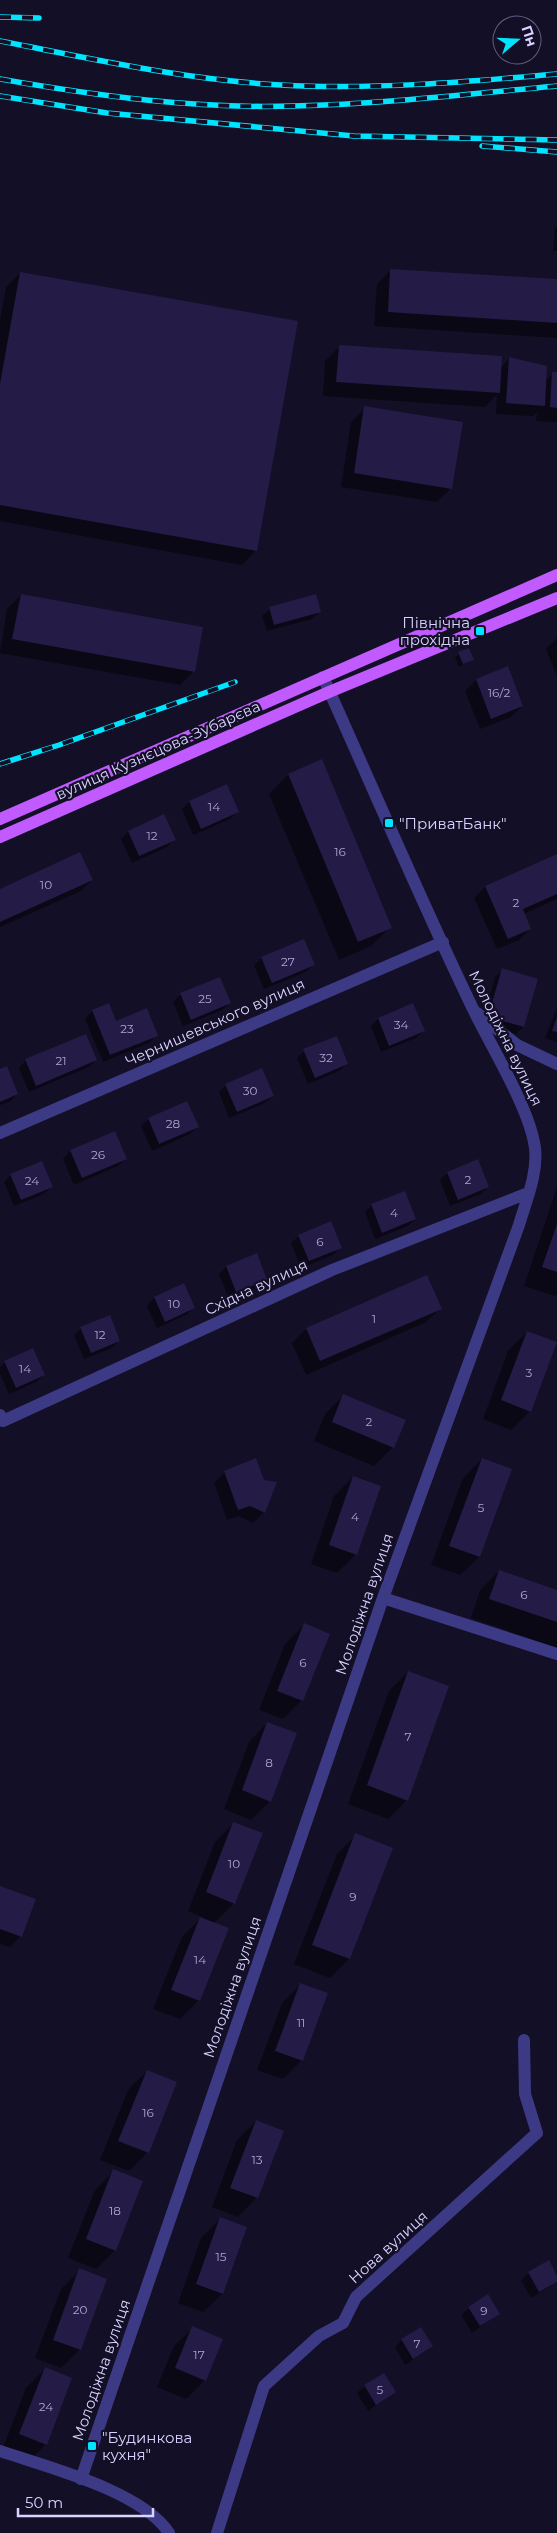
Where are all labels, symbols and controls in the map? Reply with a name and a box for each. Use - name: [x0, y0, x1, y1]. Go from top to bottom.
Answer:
- north arrow: [492, 15, 542, 65]
- text: Пн: [517, 23, 541, 49]
- place label: Північна прохідна: [400, 613, 470, 649]
- marker: Північна прохідна: [474, 625, 486, 637]
- house number: 16/2: [488, 685, 510, 700]
- street label: вулиця Кузнєцова-Зубарєва: [53, 696, 263, 804]
- house number: 14: [208, 799, 220, 814]
- place label: "ПриватБанк": [399, 814, 507, 833]
- marker: "ПриватБанк": [383, 817, 395, 829]
- house number: 12: [146, 828, 158, 843]
- house number: 16: [334, 844, 346, 859]
- house number: 10: [40, 877, 52, 892]
- house number: 2: [513, 895, 520, 910]
- house number: 27: [281, 954, 295, 969]
- street label: Молодіжна вулиця: [465, 967, 547, 1109]
- street label: Чернишевського вулиця: [122, 974, 308, 1070]
- house number: 25: [198, 991, 212, 1006]
- house number: 34: [394, 1017, 408, 1032]
- house number: 23: [120, 1021, 134, 1036]
- house number: 32: [319, 1050, 333, 1065]
- house number: 21: [55, 1053, 67, 1068]
- house number: 30: [243, 1083, 257, 1098]
- house number: 28: [166, 1116, 181, 1131]
- house number: 26: [91, 1147, 105, 1162]
- house number: 2: [465, 1172, 472, 1187]
- house number: 24: [25, 1173, 39, 1188]
- house number: 4: [390, 1205, 398, 1220]
- house number: 6: [316, 1234, 324, 1249]
- street label: Східна вулиця: [202, 1255, 310, 1319]
- house number: 10: [168, 1296, 180, 1311]
- house number: 1: [372, 1311, 376, 1326]
- house number: 12: [94, 1327, 106, 1342]
- house number: 14: [19, 1361, 31, 1376]
- house number: 3: [526, 1365, 533, 1380]
- house number: 2: [366, 1414, 373, 1429]
- house number: 5: [478, 1500, 485, 1515]
- house number: 4: [351, 1509, 359, 1524]
- street label: Молодіжна вулиця: [331, 1531, 397, 1677]
- house number: 6: [520, 1587, 528, 1602]
- house number: 6: [299, 1655, 307, 1670]
- house number: 7: [404, 1729, 412, 1744]
- house number: 8: [265, 1755, 273, 1770]
- house number: 10: [228, 1856, 240, 1871]
- house number: 9: [349, 1889, 357, 1904]
- street label: Молодіжна вулиця: [199, 1914, 265, 2060]
- house number: 14: [194, 1952, 206, 1967]
- house number: 11: [297, 2015, 305, 2030]
- house number: 16: [142, 2105, 154, 2120]
- house number: 13: [251, 2152, 263, 2167]
- house number: 18: [109, 2203, 121, 2218]
- street label: Нова вулиця: [345, 2206, 431, 2288]
- house number: 15: [215, 2249, 227, 2264]
- street label: Молодіжна вулиця: [68, 2297, 134, 2443]
- house number: 20: [73, 2302, 87, 2317]
- house number: 9: [480, 2303, 488, 2318]
- house number: 7: [413, 2336, 421, 2351]
- house number: 17: [193, 2347, 205, 2362]
- house number: 5: [377, 2382, 384, 2397]
- house number: 24: [39, 2399, 53, 2414]
- place label: "Будинкова кухня": [102, 2428, 192, 2464]
- marker: "Будинкова кухня": [86, 2440, 98, 2452]
- scale bar: [18, 2486, 152, 2518]
- text: 50 m: [25, 2493, 63, 2512]

